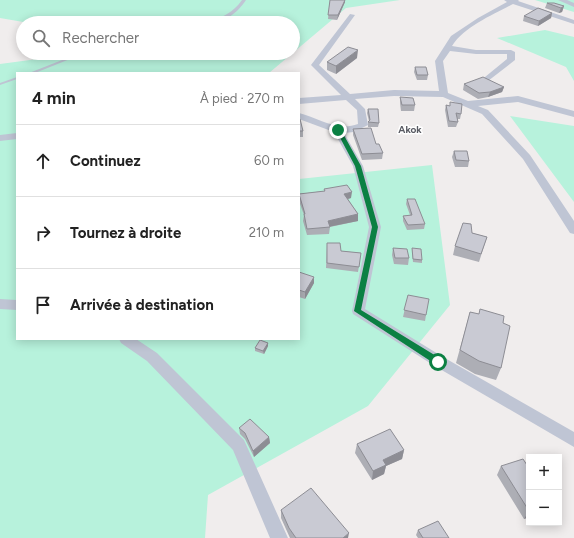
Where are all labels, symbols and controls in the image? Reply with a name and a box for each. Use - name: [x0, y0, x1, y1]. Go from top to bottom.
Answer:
- search box: [16, 16, 300, 60]
- icon: search: [30, 27, 52, 49]
- text: Rechercher: [62, 29, 139, 47]
- text: 4 min: [32, 88, 76, 108]
- text: À pied · 270 m: [200, 91, 284, 106]
- route end: [329, 121, 347, 139]
- district label: Akok: [398, 123, 422, 136]
- icon: ahead: [32, 150, 54, 172]
- text: Continuez: [70, 152, 141, 170]
- text: 60 m: [254, 153, 284, 168]
- icon: right: [32, 222, 54, 244]
- text: Tournez à droite: [70, 224, 181, 242]
- text: 210 m: [249, 225, 284, 240]
- icon: arrive: [32, 294, 54, 316]
- text: Arrivée à destination: [70, 296, 214, 314]
- route start: [429, 353, 447, 371]
- map controls: [526, 454, 562, 526]
- button: +: [526, 454, 562, 490]
- button: −: [526, 490, 562, 526]

